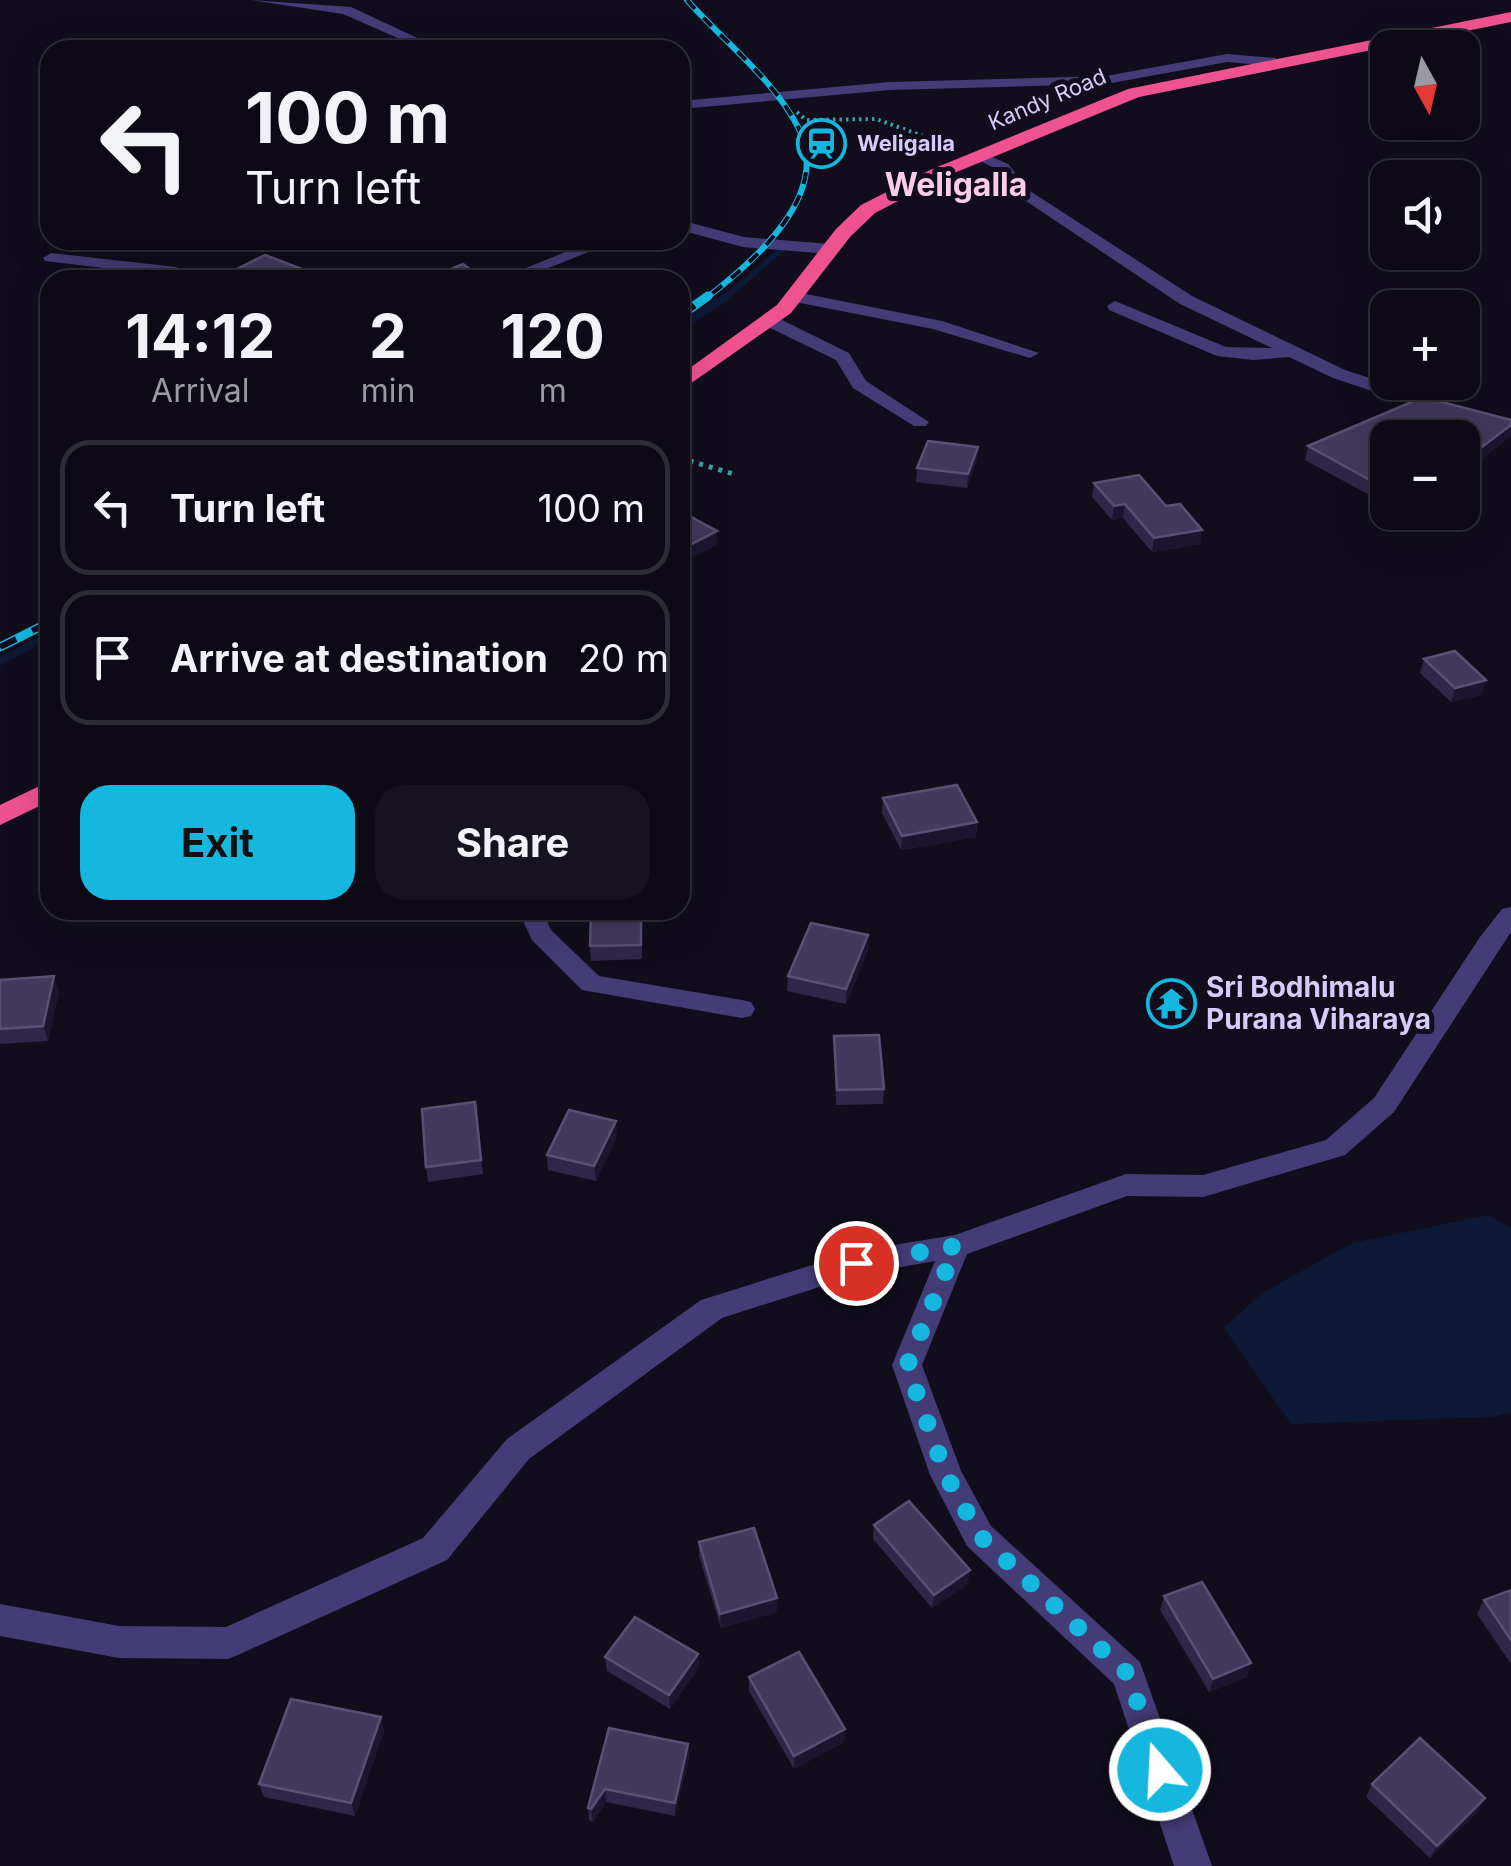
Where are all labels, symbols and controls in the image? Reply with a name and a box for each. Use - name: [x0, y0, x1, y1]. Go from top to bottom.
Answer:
- north arrow: [1370, 30, 1480, 140]
- map controls: [1370, 30, 1480, 530]
- street label: Kandy Road: [984, 63, 1110, 135]
- text: 100 m: [245, 75, 450, 160]
- icon: left: [80, 80, 210, 210]
- station icon: Weligalla: [796, 117, 848, 169]
- place label: Weligalla: [857, 130, 955, 156]
- text: Turn left: [245, 160, 421, 215]
- button: sound: [1370, 160, 1480, 270]
- district label: Weligalla: [885, 165, 1027, 204]
- button: +: [1370, 290, 1480, 400]
- text: 14:12: [125, 300, 275, 372]
- text: 2: [369, 300, 407, 372]
- text: 120: [501, 300, 605, 372]
- text: Arrival: [151, 371, 250, 410]
- text: min: [361, 371, 415, 410]
- text: m: [539, 371, 567, 410]
- button: −: [1370, 420, 1480, 530]
- icon: left: [85, 480, 140, 535]
- text: Turn left: [170, 485, 325, 531]
- text: 100 m: [538, 485, 645, 531]
- icon: arrive: [85, 630, 140, 685]
- text: Arrive at destination: [170, 635, 548, 681]
- text: 20 m: [578, 635, 669, 681]
- button: Exit: [80, 785, 355, 900]
- button: Share: [375, 785, 650, 900]
- place label: Sri Bodhimalu Purana Viharaya: [1206, 970, 1431, 1036]
- temple icon: Sri Bodhimalu Purana Viharaya: [1145, 977, 1197, 1029]
- pin: [814, 1221, 899, 1306]
- icon: arrive: [829, 1236, 884, 1291]
- position arrow: [1108, 1718, 1212, 1822]

